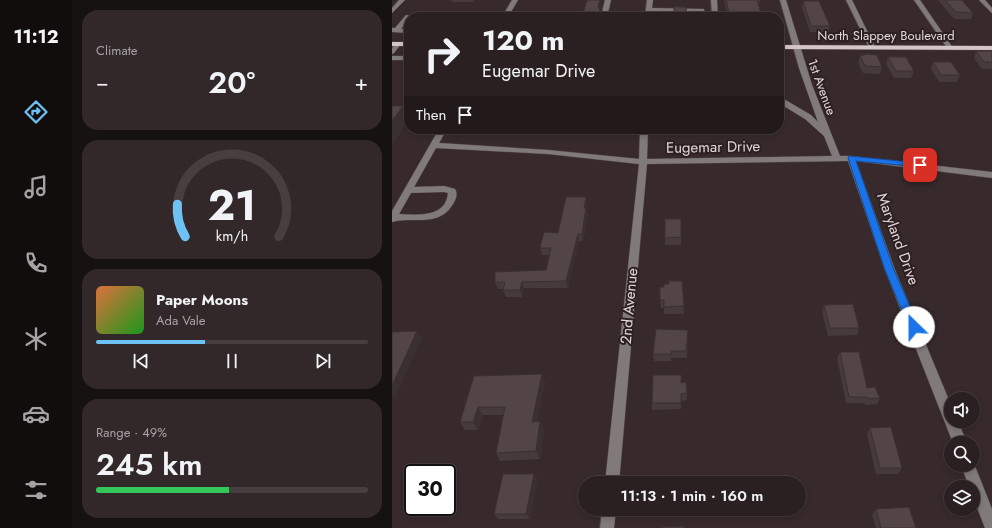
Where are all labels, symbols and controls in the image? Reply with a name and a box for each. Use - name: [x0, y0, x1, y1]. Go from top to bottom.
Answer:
- text: 120 m: [482, 20, 565, 61]
- text: 11:12: [13, 24, 59, 50]
- street label: North Slappey Boulevard: [817, 26, 955, 45]
- icon: right: [416, 28, 468, 80]
- text: Climate: [96, 41, 137, 60]
- street label: 1st Avenue: [803, 56, 841, 118]
- text: Eugemar Drive: [482, 58, 595, 84]
- text: 20°: [208, 61, 255, 104]
- text: −: [96, 66, 109, 98]
- text: +: [354, 66, 368, 98]
- icon: directions: [22, 98, 50, 126]
- text: Then: [416, 104, 446, 126]
- icon: arrive: [454, 104, 476, 126]
- street label: Eugemar Drive: [666, 135, 761, 159]
- pin: [903, 148, 937, 182]
- icon: arrive: [909, 154, 931, 176]
- icon: music: [22, 173, 50, 201]
- text: 21: [208, 175, 256, 236]
- street label: Maryland Drive: [871, 190, 925, 288]
- text: km/h: [216, 226, 248, 246]
- icon: phone: [22, 249, 50, 277]
- street label: 2nd Avenue: [615, 267, 643, 345]
- text: Paper Moons: [156, 289, 248, 311]
- position arrow: [893, 306, 935, 348]
- text: Ada Vale: [156, 311, 205, 330]
- icon: climate: [22, 325, 50, 353]
- icon: previous: [130, 350, 152, 372]
- icon: pause: [221, 350, 243, 372]
- icon: next: [312, 350, 334, 372]
- map controls: [944, 392, 980, 516]
- button: sound: [944, 392, 980, 428]
- icon: car: [22, 400, 50, 428]
- text: Range · 49%: [96, 423, 167, 442]
- button: search: [944, 436, 980, 472]
- text: 245 km: [96, 443, 203, 486]
- speed limit sign: 30: [404, 464, 456, 516]
- icon: filters: [22, 476, 50, 504]
- button: layers: [944, 480, 980, 516]
- text: 11:13 · 1 min · 160 m: [621, 485, 763, 507]

